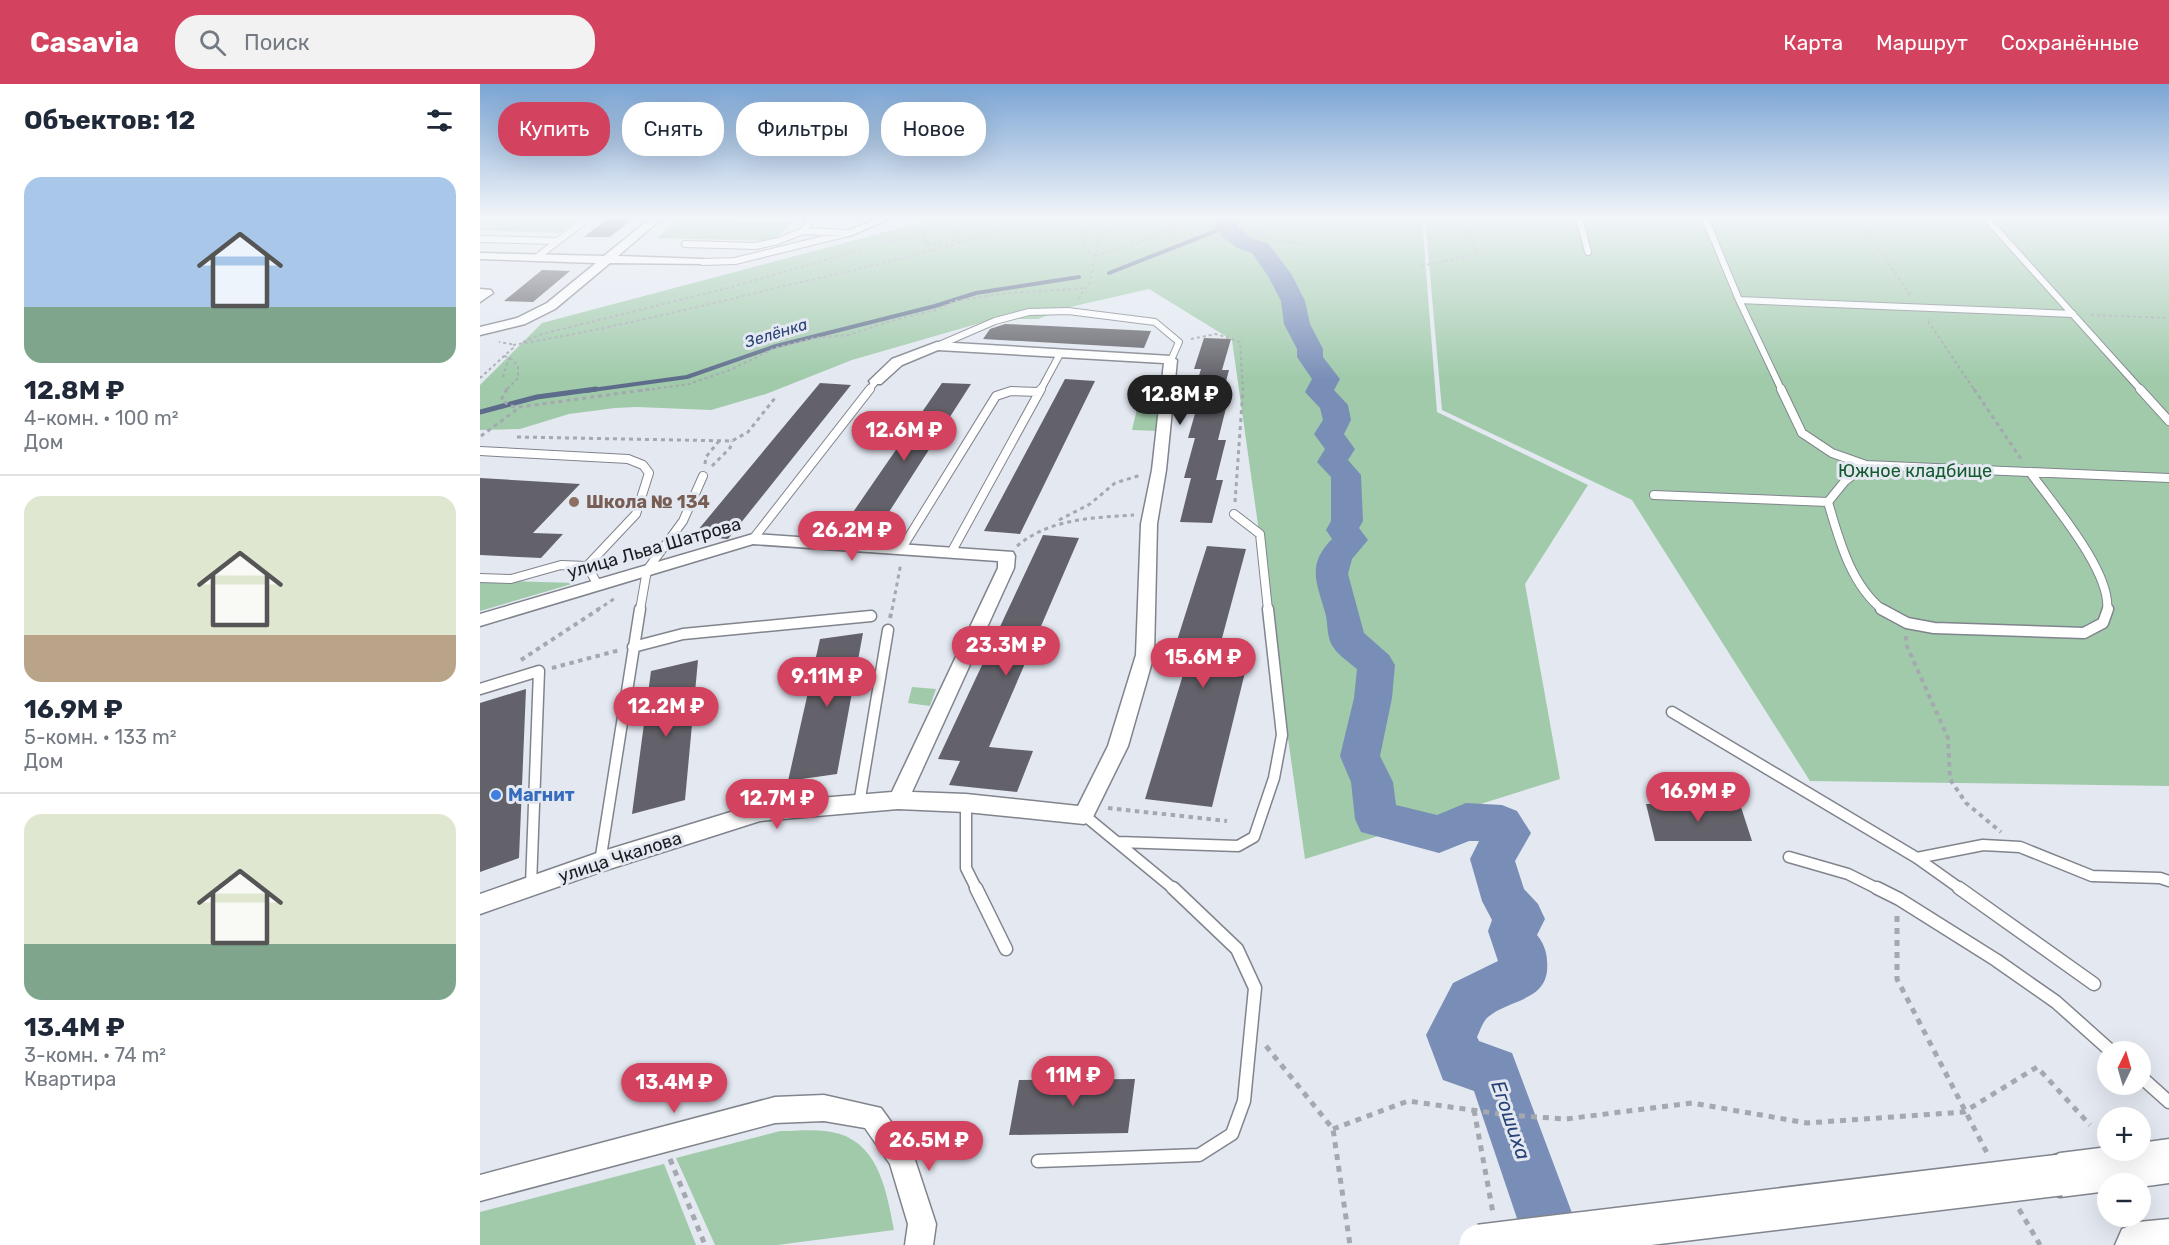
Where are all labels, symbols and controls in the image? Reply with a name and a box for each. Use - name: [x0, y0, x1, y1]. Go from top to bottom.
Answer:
- search box: [175, 15, 595, 69]
- text: Casavia: [30, 26, 139, 59]
- icon: search: [196, 26, 229, 59]
- text: Поиск: [244, 29, 310, 56]
- text: Карта: [1783, 30, 1843, 55]
- text: Маршрут: [1876, 30, 1968, 55]
- text: Сохранённые: [2001, 30, 2139, 55]
- chip: Купить: [498, 102, 610, 156]
- chip: Снять: [622, 102, 724, 156]
- chip: Фильтры: [736, 102, 869, 156]
- chip: Новое: [881, 102, 986, 156]
- icon: filters: [423, 104, 456, 137]
- text: Объектов: 12: [24, 105, 195, 136]
- icon: home: [186, 216, 294, 324]
- water label: Зелёнка: [741, 314, 810, 352]
- text: 12.8M ₽: [24, 375, 125, 406]
- pin: 12.8M ₽: [1125, 375, 1235, 426]
- text: 12.8M ₽: [1141, 382, 1219, 406]
- text: 4-комн. · 100 m²: [24, 406, 179, 430]
- pin: 12.6M ₽: [849, 411, 959, 462]
- text: 12.6M ₽: [866, 418, 942, 442]
- text: Дом: [24, 430, 63, 454]
- park label: Южное кладбище: [1838, 460, 1992, 482]
- place label: Школа № 134: [586, 491, 710, 513]
- marker: Школа № 134: [567, 495, 581, 509]
- pin: 26.2M ₽: [797, 511, 907, 562]
- street label: улица Льва Шатрова: [565, 513, 743, 583]
- text: 26.2M ₽: [812, 518, 892, 542]
- icon: home: [186, 535, 294, 643]
- pin: 23.3M ₽: [951, 626, 1061, 677]
- text: 23.3M ₽: [966, 633, 1046, 657]
- pin: 15.6M ₽: [1148, 638, 1258, 689]
- text: 15.6M ₽: [1165, 645, 1241, 669]
- pin: 9.11M ₽: [772, 657, 882, 708]
- text: 9.11M ₽: [791, 664, 863, 688]
- pin: 12.2M ₽: [611, 687, 721, 738]
- text: 16.9M ₽: [24, 694, 123, 725]
- text: 12.2M ₽: [628, 694, 704, 718]
- text: 5-комн. · 133 m²: [24, 725, 177, 749]
- text: Дом: [24, 749, 63, 773]
- pin: 16.9M ₽: [1643, 772, 1753, 823]
- pin: 12.7M ₽: [722, 779, 832, 830]
- text: 16.9M ₽: [1660, 779, 1736, 803]
- place label: Магнит: [508, 784, 575, 806]
- text: 12.7M ₽: [740, 786, 814, 810]
- marker: Магнит: [489, 788, 503, 802]
- street label: улица Чкалова: [556, 827, 684, 887]
- icon: home: [186, 853, 294, 961]
- text: 13.4M ₽: [24, 1012, 125, 1043]
- north arrow: [2097, 1041, 2151, 1095]
- map controls: [2097, 1041, 2151, 1227]
- text: 3-комн. · 74 m²: [24, 1043, 166, 1067]
- pin: 11M ₽: [1031, 1056, 1115, 1107]
- pin: 13.4M ₽: [619, 1063, 729, 1114]
- text: 11M ₽: [1045, 1063, 1101, 1087]
- text: Квартира: [24, 1067, 116, 1091]
- text: 13.4M ₽: [635, 1070, 713, 1094]
- water label: Егошиха: [1486, 1077, 1536, 1163]
- button: +: [2097, 1107, 2151, 1161]
- pin: 26.5M ₽: [874, 1121, 984, 1172]
- text: 26.5M ₽: [889, 1128, 969, 1152]
- button: −: [2097, 1173, 2151, 1227]

